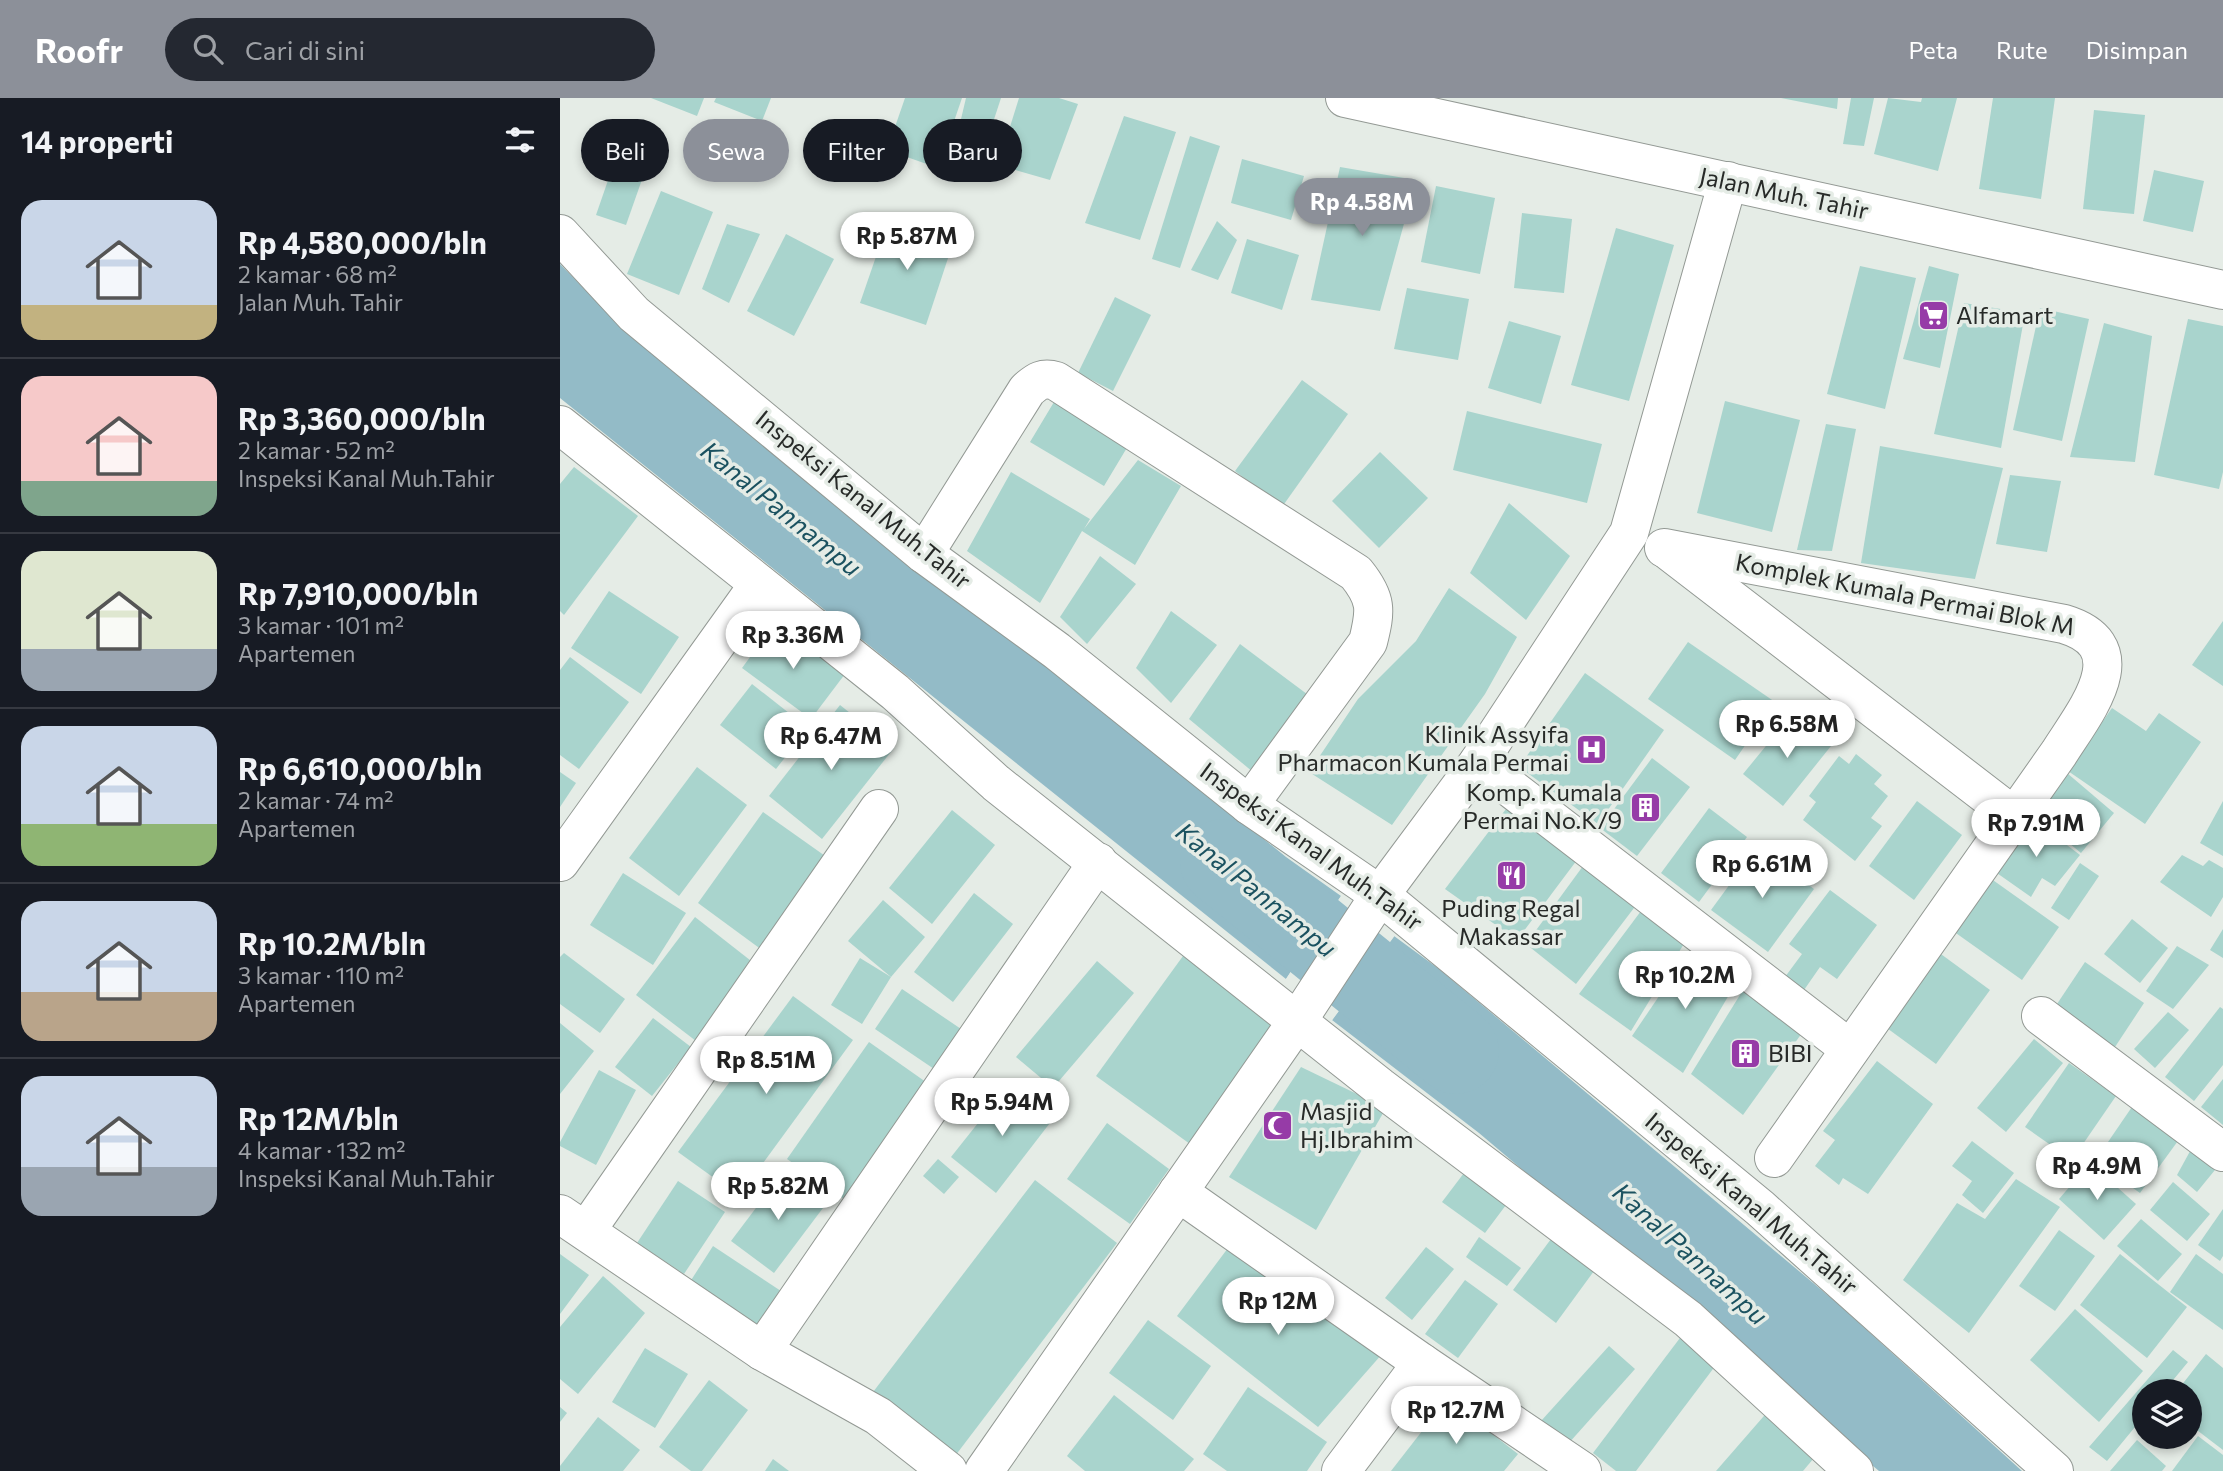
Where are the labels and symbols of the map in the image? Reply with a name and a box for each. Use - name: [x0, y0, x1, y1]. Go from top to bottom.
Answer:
- street label: Jalan Muh. Tahir: [1697, 160, 1872, 225]
- pin: Rp 4.58M: [1290, 178, 1434, 238]
- pin: Rp 5.87M: [835, 212, 979, 272]
- supermarket icon: Alfamart: [1916, 299, 1950, 333]
- place label: Alfamart: [1956, 300, 2054, 329]
- street label: Inspeksi Kanal Muh.Tahir: [751, 403, 978, 595]
- water label: Kanal Pannampu: [696, 434, 868, 582]
- street label: Komplek Kumala Permai Blok M: [1733, 546, 2077, 641]
- pin: Rp 3.36M: [721, 612, 865, 671]
- pin: Rp 6.58M: [1715, 700, 1859, 760]
- pin: Rp 6.47M: [759, 712, 903, 772]
- place label: Klinik Assyifa Pharmacon Kumala Permai: [1278, 719, 1569, 776]
- hospital icon: Klinik Assyifa Pharmacon Kumala Permai: [1575, 732, 1609, 766]
- street label: Inspeksi Kanal Muh.Tahir: [1195, 755, 1429, 937]
- place label: Komp. Kumala Permai No.K/9: [1463, 777, 1622, 834]
- building icon: Komp. Kumala Permai No.K/9: [1628, 790, 1662, 824]
- pin: Rp 7.91M: [1964, 800, 2108, 859]
- water label: Kanal Pannampu: [1171, 815, 1343, 963]
- pin: Rp 6.61M: [1690, 840, 1834, 900]
- restaurant icon: Puding Regal Makassar: [1494, 858, 1528, 892]
- place label: Puding Regal Makassar: [1441, 893, 1581, 950]
- pin: Rp 10.2M: [1613, 951, 1757, 1011]
- pin: Rp 8.51M: [694, 1037, 838, 1096]
- building icon: BIBI: [1728, 1037, 1762, 1071]
- place label: BIBI: [1768, 1038, 1812, 1067]
- pin: Rp 5.94M: [930, 1079, 1074, 1138]
- place label: Masjid Hj.Ibrahim: [1300, 1096, 1413, 1153]
- street label: Inspeksi Kanal Muh.Tahir: [1640, 1106, 1864, 1300]
- mosque icon: Masjid Hj.Ibrahim: [1260, 1109, 1294, 1143]
- pin: Rp 4.9M: [2032, 1142, 2162, 1202]
- pin: Rp 5.82M: [706, 1162, 850, 1222]
- water label: Kanal Pannampu: [1607, 1175, 1775, 1330]
- pin: Rp 12M: [1221, 1278, 1335, 1337]
- pin: Rp 12.7M: [1384, 1386, 1528, 1446]

